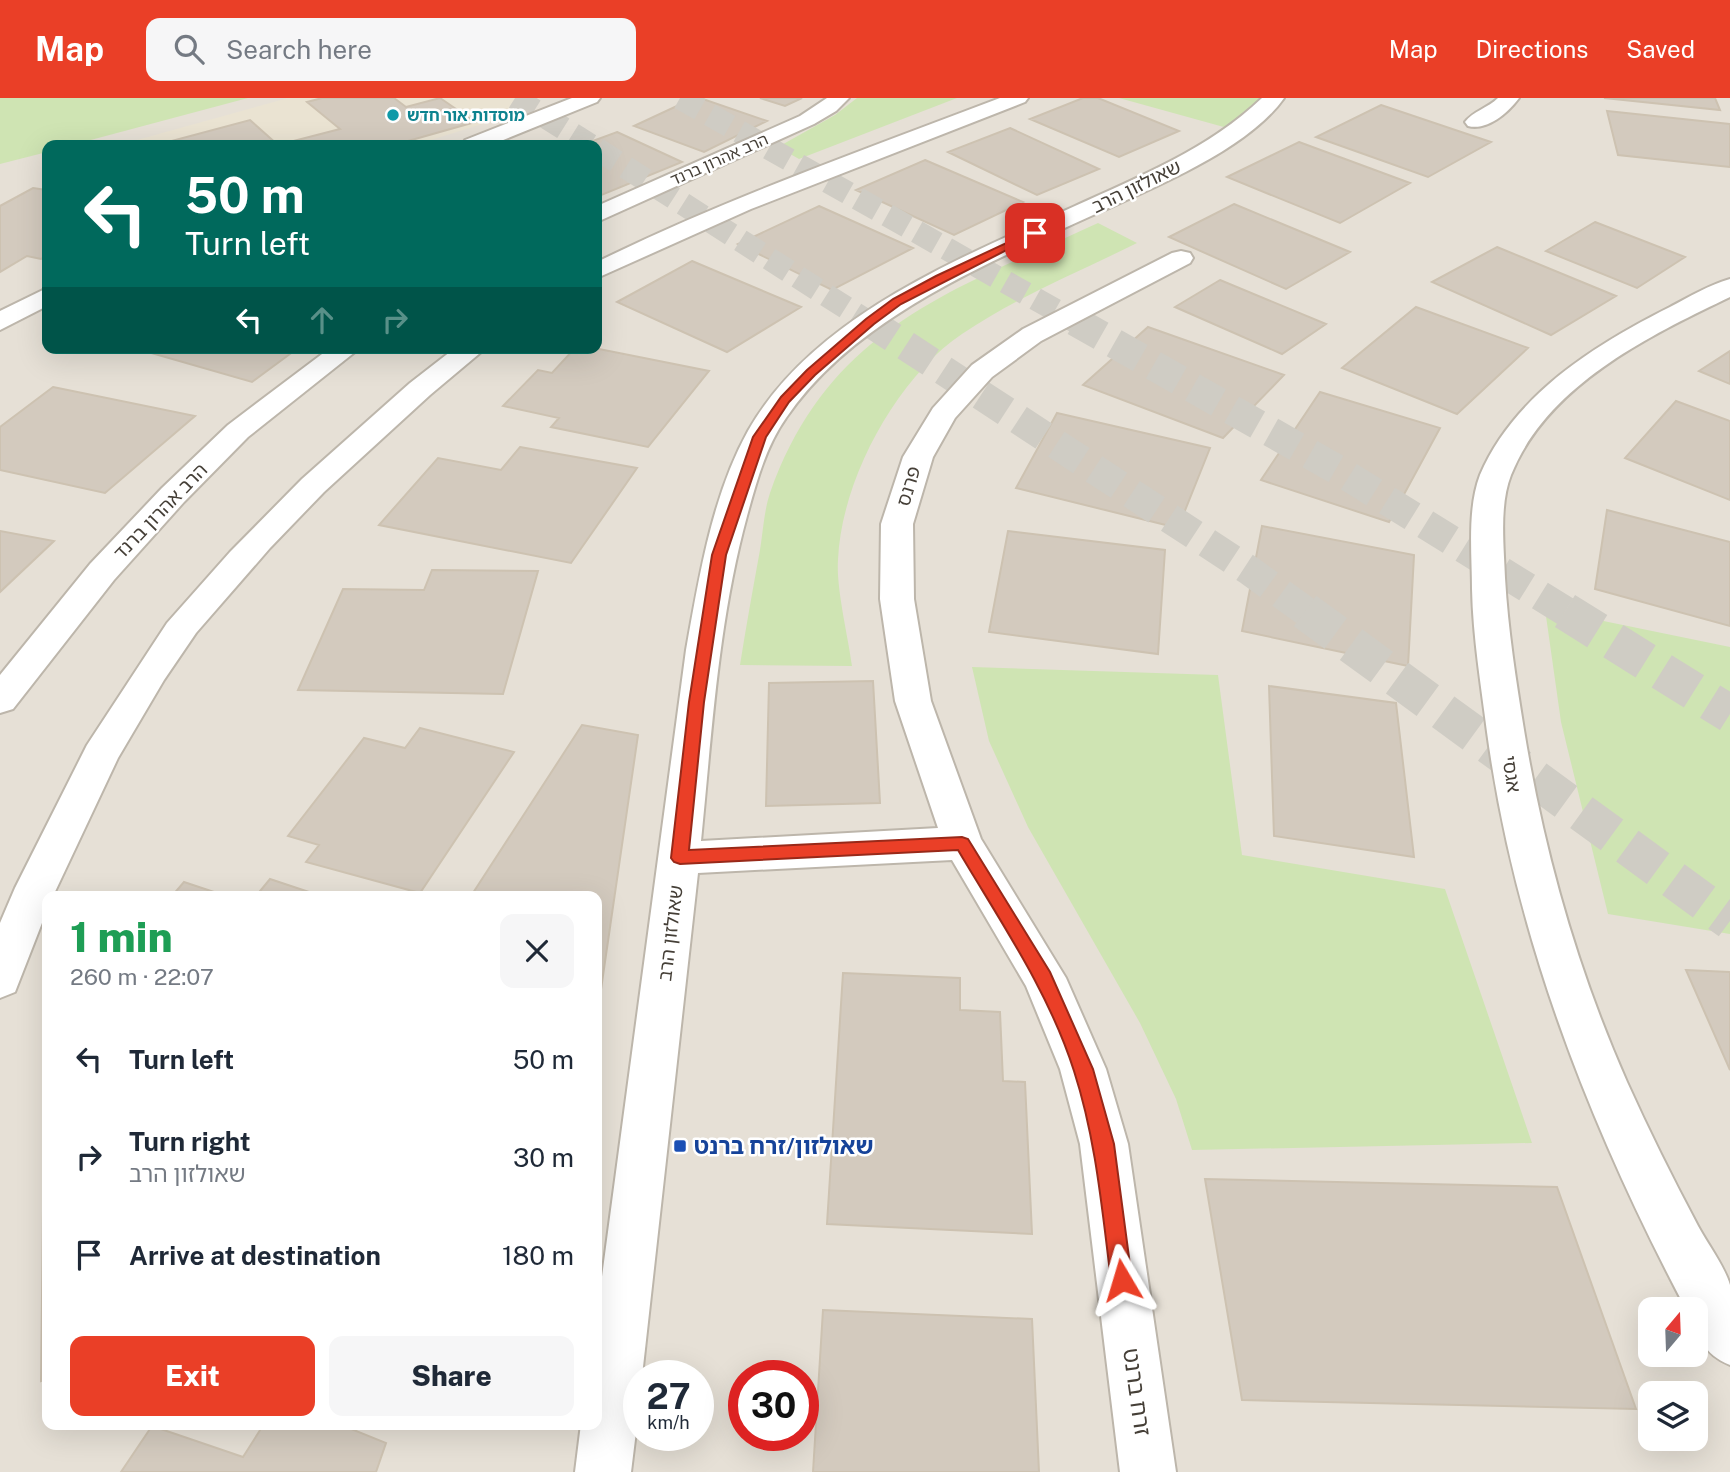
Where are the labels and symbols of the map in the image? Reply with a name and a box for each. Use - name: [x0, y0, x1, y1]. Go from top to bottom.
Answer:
- place label: מוסדות אור חדש: [407, 106, 525, 125]
- marker: מוסדות אור חדש: [385, 107, 401, 123]
- street label: הרב אהרון ברנד: [667, 129, 771, 190]
- street label: שאולזון הרב: [1088, 155, 1184, 217]
- pin: [1005, 203, 1065, 263]
- street label: הרב אהרון ברנד: [109, 458, 211, 564]
- street label: פרנס: [892, 463, 924, 509]
- street label: אגסי: [1498, 754, 1526, 794]
- street label: שאולזון הרב: [653, 884, 687, 982]
- place label: שאולזון/זרח ברנט: [694, 1132, 874, 1159]
- marker: שאולזון/זרח ברנט: [672, 1138, 688, 1154]
- position arrow: [1085, 1243, 1159, 1317]
- north arrow: [1638, 1297, 1708, 1367]
- street label: זרח ברנט: [1118, 1346, 1157, 1437]
- speed limit sign: 30: [728, 1360, 819, 1451]

